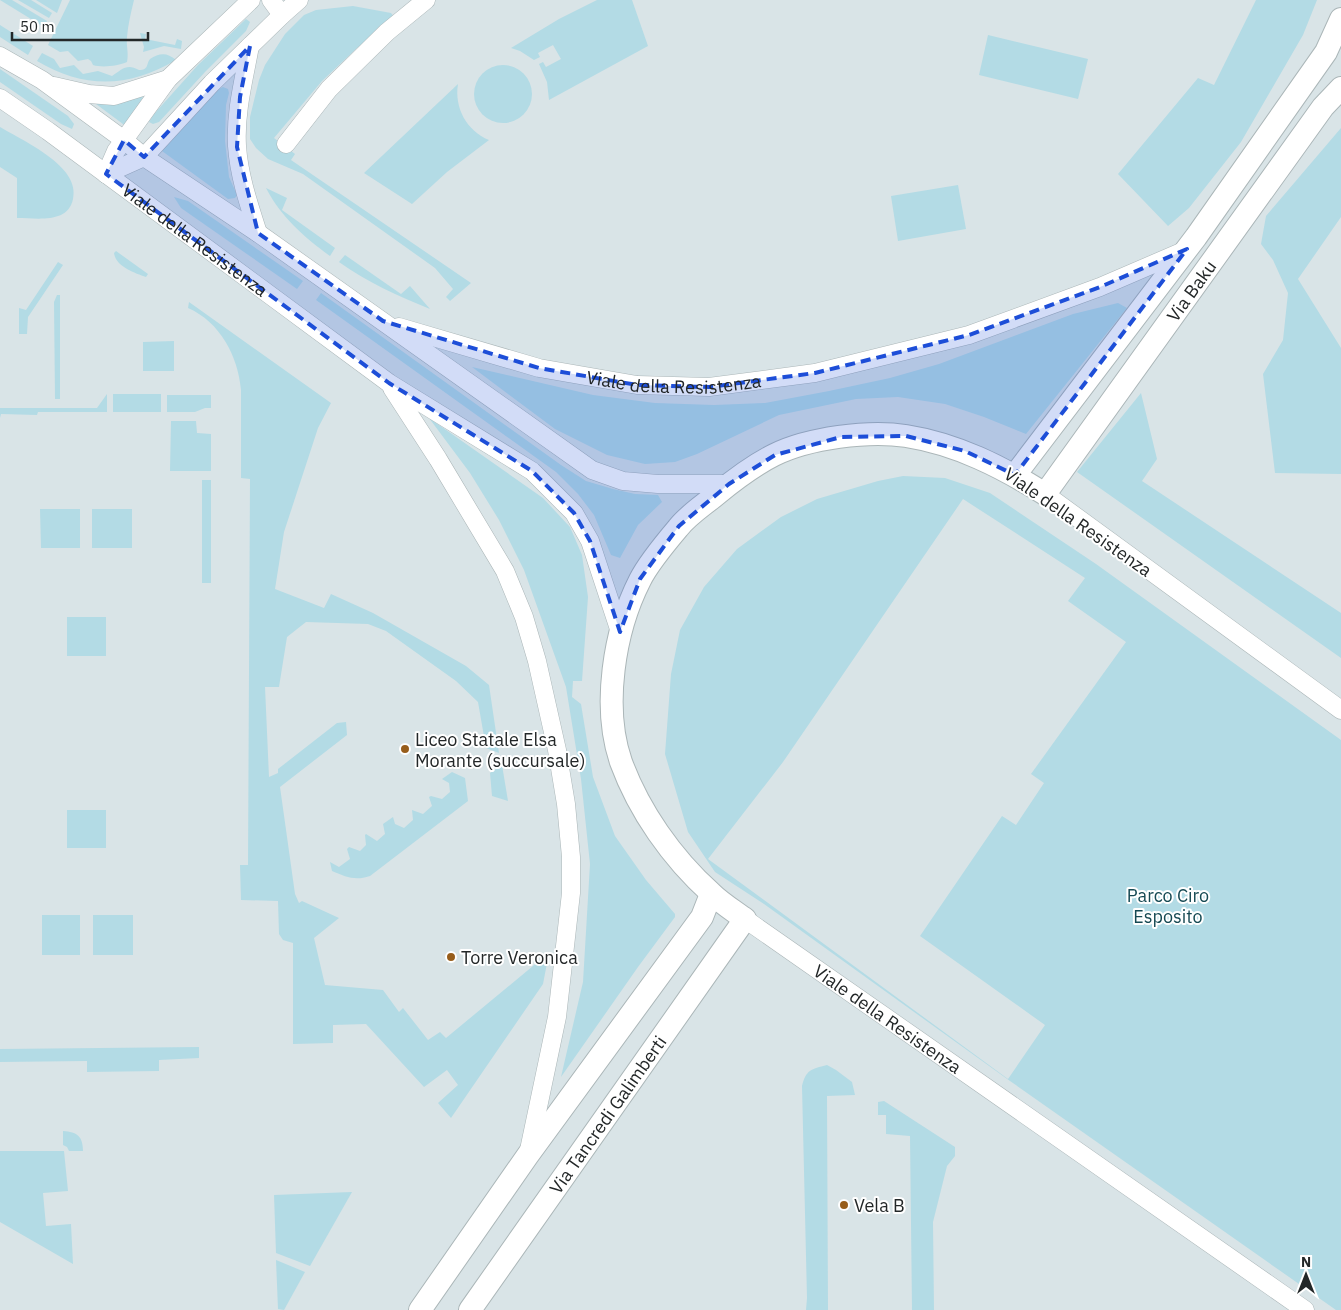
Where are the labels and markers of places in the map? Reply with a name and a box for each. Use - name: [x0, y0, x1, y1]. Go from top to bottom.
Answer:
- place label: Liceo Statale Elsa Morante (succursale): [415, 728, 585, 772]
- marker: Liceo Statale Elsa Morante (succursale): [399, 743, 411, 755]
- place label: Torre Veronica: [461, 946, 578, 969]
- marker: Torre Veronica: [445, 951, 457, 963]
- place label: Vela B: [854, 1194, 905, 1217]
- marker: Vela B: [838, 1199, 850, 1211]

